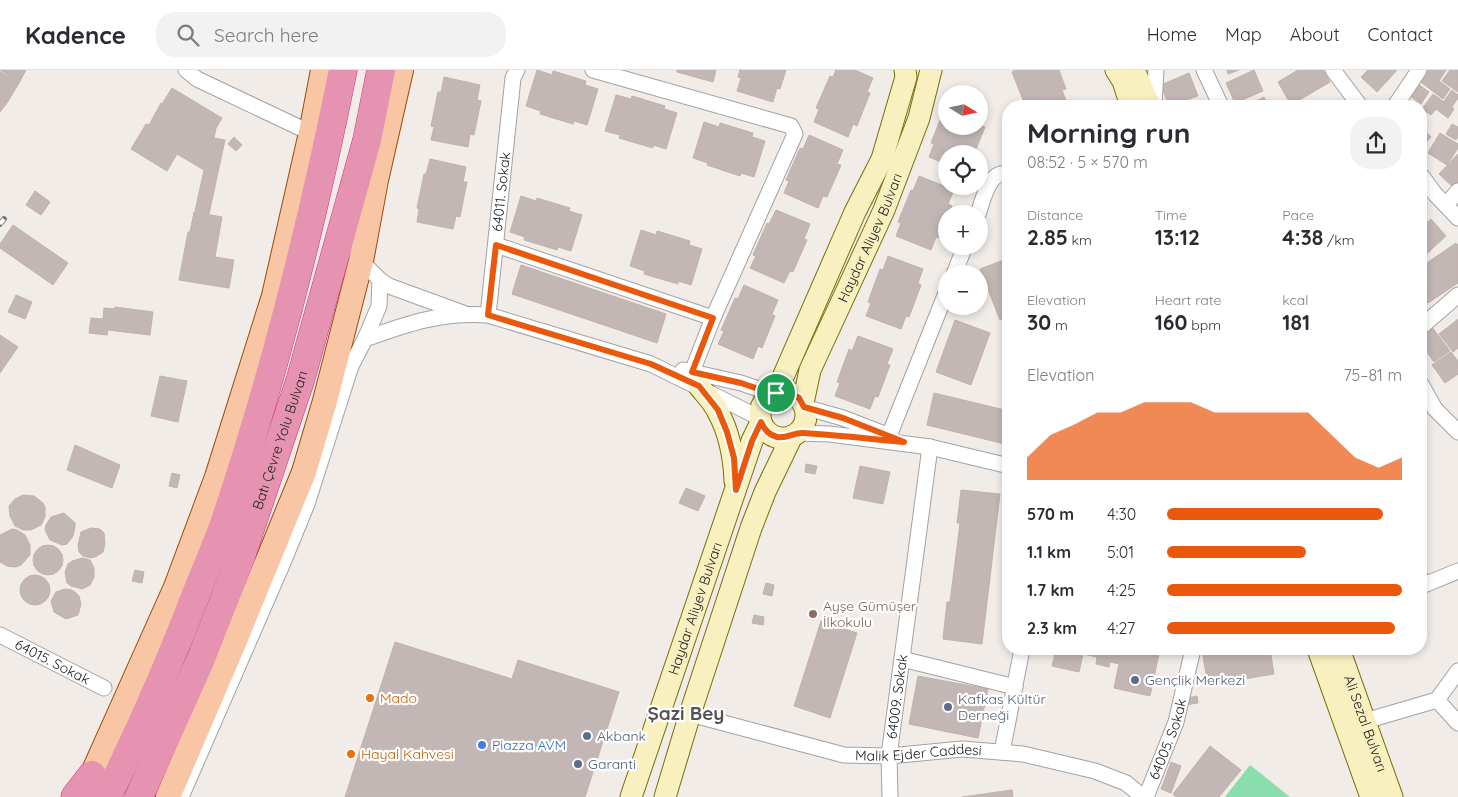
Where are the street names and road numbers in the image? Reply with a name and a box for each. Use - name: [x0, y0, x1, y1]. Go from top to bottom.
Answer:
- street label: 64011. Sokak: [488, 151, 514, 232]
- street label: Haydar Aliyev Bulvarı: [834, 171, 906, 305]
- street label: Batı Çevre Yolu Bulvarı: [248, 369, 311, 512]
- street label: Haydar Aliyev Bulvarı: [664, 540, 726, 677]
- street label: 64015. Sokak: [12, 635, 93, 688]
- street label: 64009. Sokak: [882, 653, 911, 740]
- street label: Ali Sezal Bulvarı: [1340, 673, 1391, 774]
- street label: 64005. Sokak: [1145, 697, 1190, 782]
- street label: Malik Ejder Caddesi: [855, 740, 983, 765]

